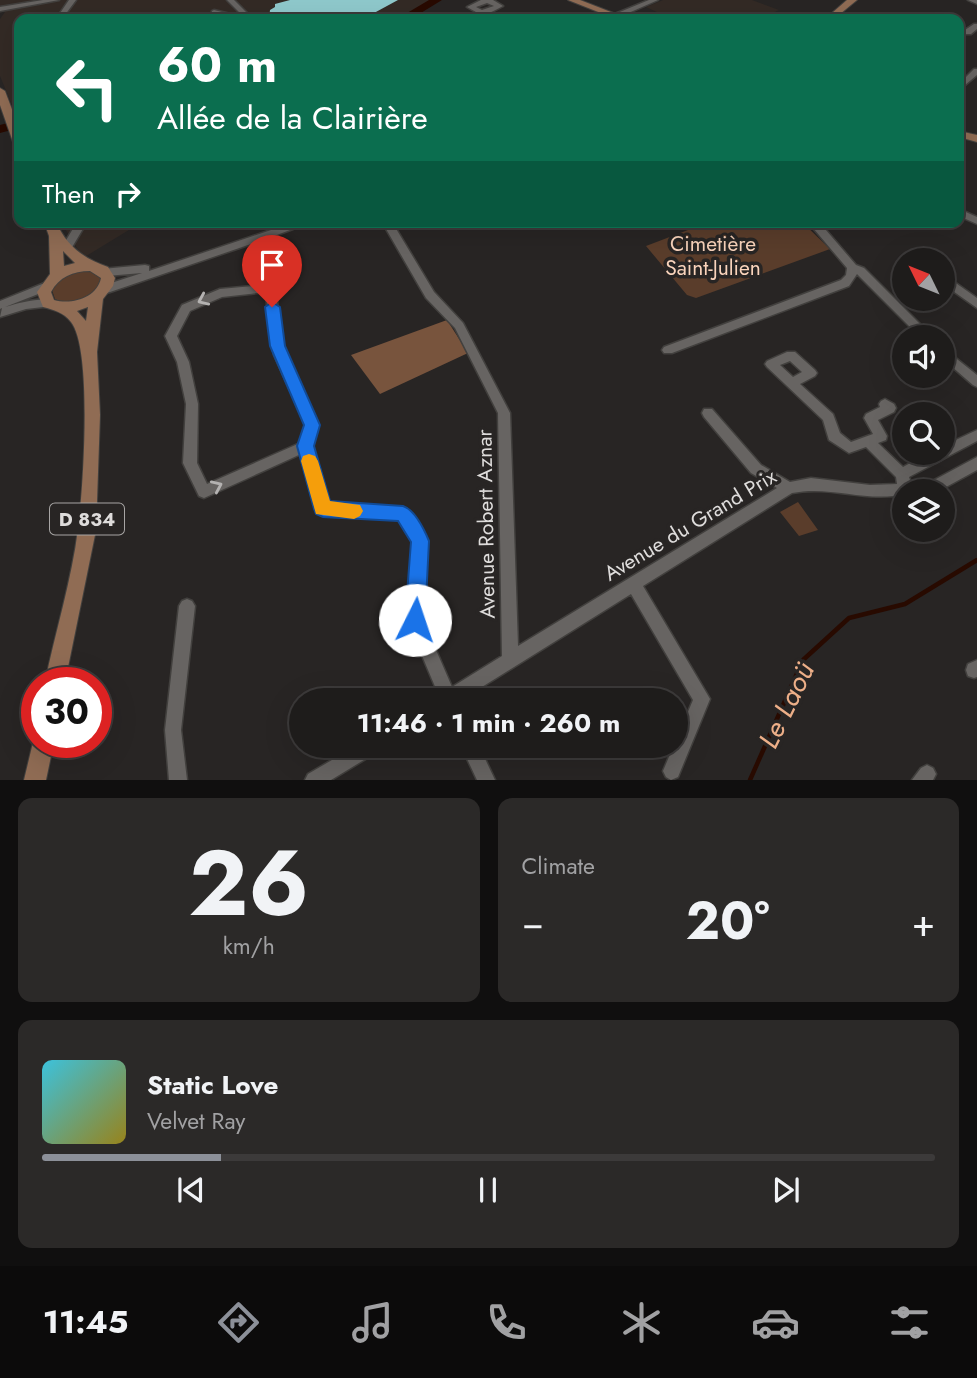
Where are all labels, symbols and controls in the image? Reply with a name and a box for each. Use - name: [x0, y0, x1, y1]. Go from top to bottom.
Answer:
- text: 60 m: [157, 30, 277, 100]
- icon: left: [42, 42, 133, 133]
- text: Allée de la Clairière: [157, 95, 428, 141]
- text: Then: [42, 175, 95, 213]
- icon: right: [109, 175, 147, 213]
- park label: Cimetière Saint-Julien: [665, 229, 761, 283]
- pin: [242, 235, 302, 307]
- icon: arrive: [253, 246, 291, 284]
- north arrow: [892, 248, 956, 312]
- map controls: [892, 248, 955, 542]
- one-way arrow: [198, 292, 210, 306]
- button: sound: [892, 325, 955, 388]
- button: search: [892, 402, 955, 465]
- street label: Avenue Robert Aznar: [469, 428, 503, 619]
- street label: Avenue du Grand Prix: [598, 461, 782, 588]
- button: layers: [892, 479, 955, 542]
- one-way arrow: [210, 480, 222, 494]
- road number: D 834: [50, 504, 124, 534]
- position arrow: [378, 583, 452, 657]
- water label: Le Laoü: [748, 655, 825, 755]
- speed limit sign: 30: [21, 667, 112, 758]
- text: 11:46 · 1 min · 260 m: [357, 704, 620, 742]
- text: 26: [188, 818, 309, 949]
- text: Climate: [522, 849, 595, 883]
- text: 20°: [686, 883, 770, 959]
- text: −: [522, 895, 544, 950]
- text: +: [912, 895, 935, 950]
- text: km/h: [223, 929, 275, 963]
- text: Static Love: [147, 1066, 279, 1104]
- text: Velvet Ray: [147, 1104, 245, 1138]
- icon: previous: [172, 1171, 210, 1209]
- icon: pause: [469, 1171, 507, 1209]
- icon: next: [767, 1171, 805, 1209]
- icon: directions: [214, 1298, 263, 1347]
- icon: music: [348, 1298, 397, 1347]
- icon: phone: [482, 1298, 531, 1347]
- icon: climate: [617, 1298, 666, 1347]
- icon: car: [751, 1298, 800, 1347]
- icon: filters: [885, 1298, 934, 1347]
- text: 11:45: [43, 1299, 129, 1345]

